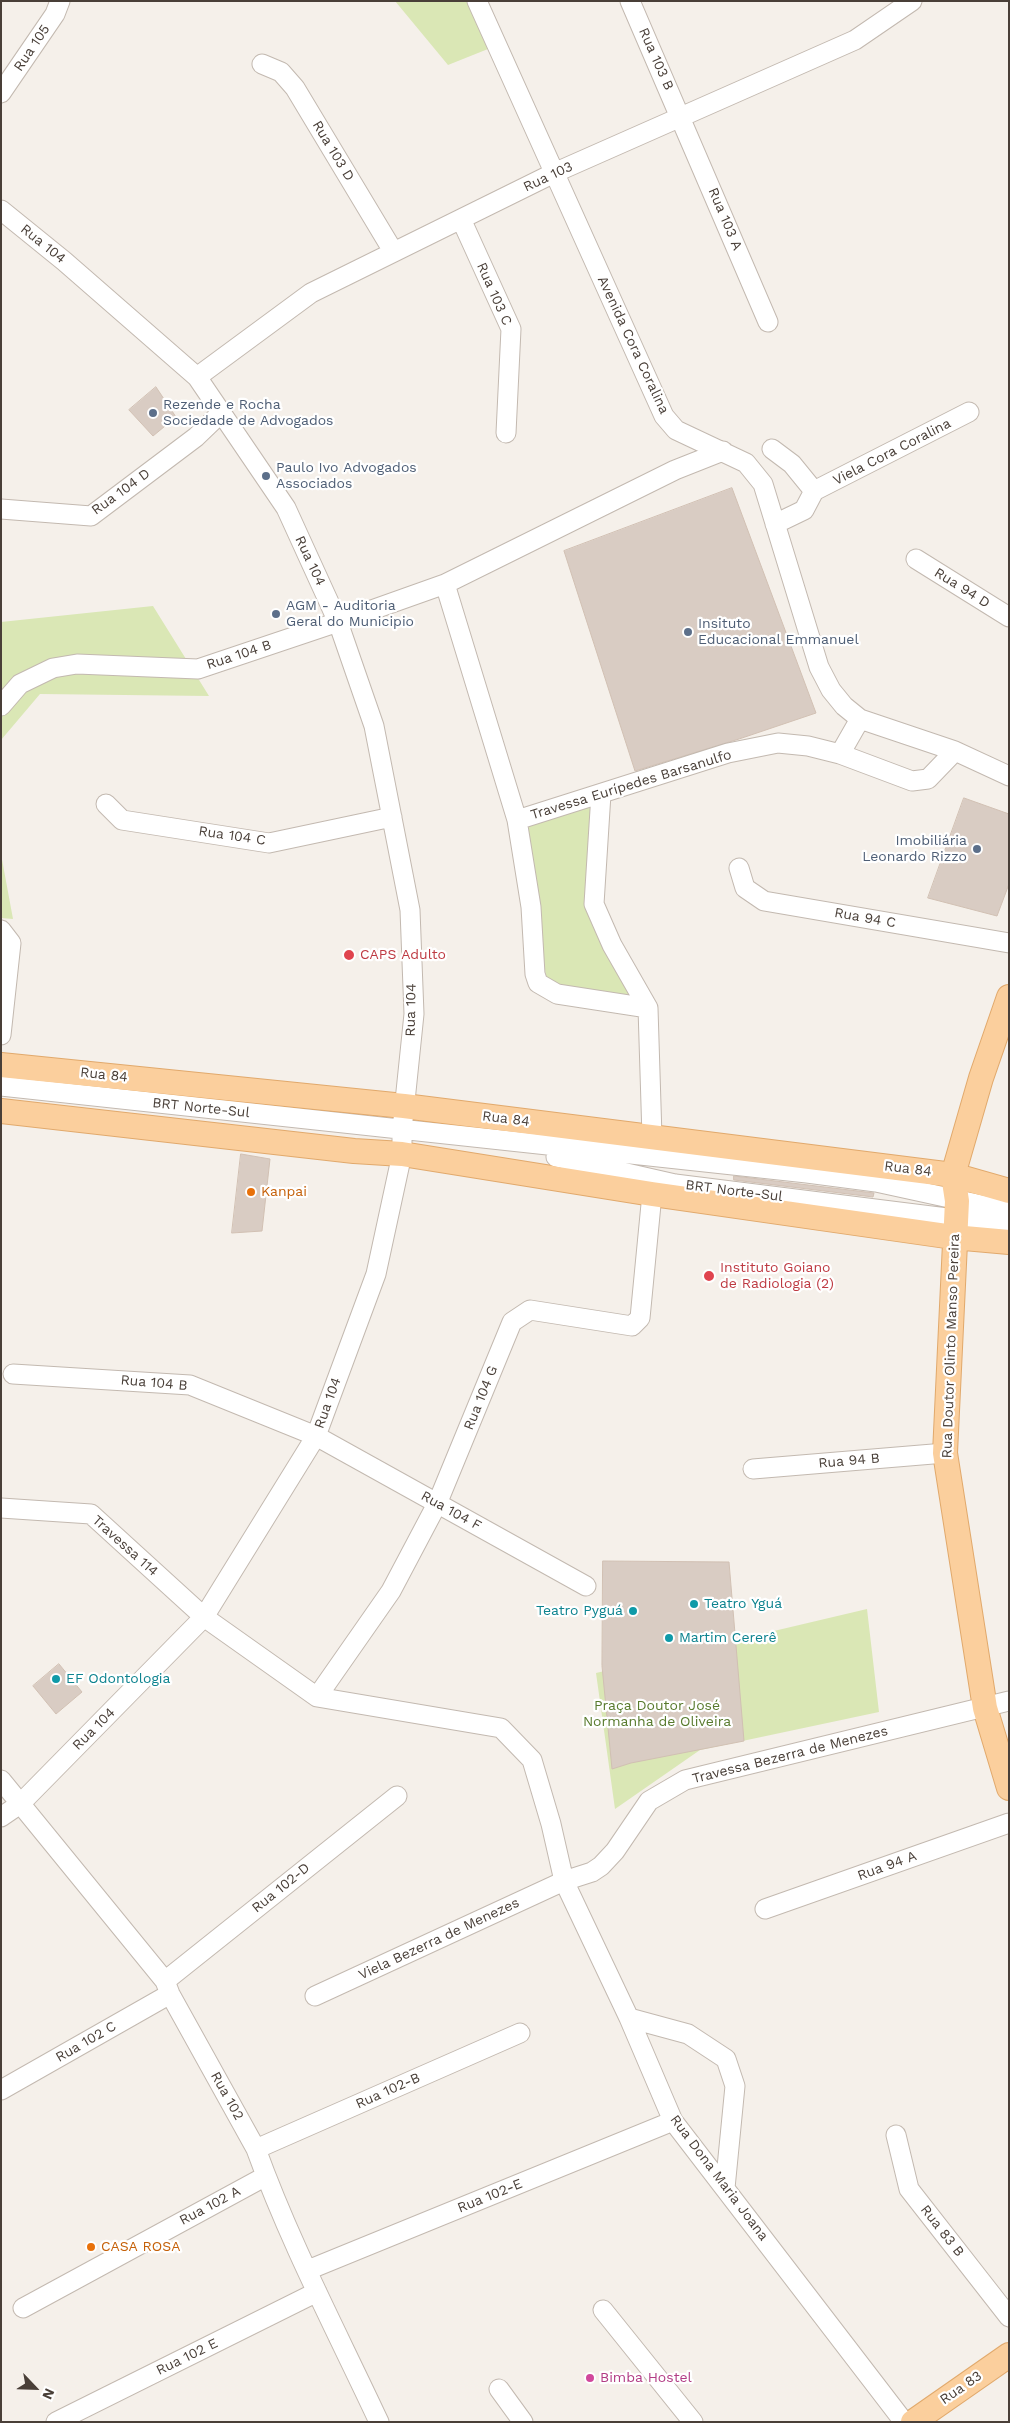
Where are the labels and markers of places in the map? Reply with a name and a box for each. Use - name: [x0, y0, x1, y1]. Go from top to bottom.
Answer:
- place label: Rezende e Rocha Sociedade de Advogados: [163, 397, 333, 430]
- marker: Rezende e Rocha Sociedade de Advogados: [147, 407, 159, 419]
- place label: Paulo Ivo Advogados Associados: [276, 460, 417, 492]
- marker: Paulo Ivo Advogados Associados: [260, 470, 272, 482]
- place label: AGM - Auditoria Geral do Municipio: [286, 598, 414, 630]
- marker: AGM - Auditoria Geral do Municipio: [270, 608, 282, 620]
- place label: Insituto Educacional Emmanuel: [698, 616, 859, 648]
- marker: Insituto Educacional Emmanuel: [682, 626, 694, 638]
- place label: Imobiliária Leonardo Rizzo: [862, 833, 967, 866]
- marker: Imobiliária Leonardo Rizzo: [971, 843, 983, 855]
- place label: CAPS Adulto: [360, 947, 446, 963]
- marker: CAPS Adulto: [342, 948, 356, 962]
- place label: Kanpai: [261, 1184, 307, 1200]
- marker: Kanpai: [245, 1186, 257, 1198]
- place label: Instituto Goiano de Radiologia (2): [720, 1260, 834, 1292]
- marker: Instituto Goiano de Radiologia (2): [702, 1269, 716, 1283]
- place label: Teatro Yguá: [704, 1596, 782, 1612]
- marker: Teatro Yguá: [688, 1598, 700, 1610]
- place label: Teatro Pyguá: [536, 1603, 623, 1619]
- marker: Teatro Pyguá: [627, 1605, 639, 1617]
- place label: Martim Cererê: [679, 1630, 777, 1646]
- marker: Martim Cererê: [663, 1632, 675, 1644]
- place label: EF Odontologia: [66, 1671, 171, 1687]
- marker: EF Odontologia: [50, 1673, 62, 1685]
- place label: CASA ROSA: [101, 2239, 180, 2255]
- marker: CASA ROSA: [85, 2241, 97, 2253]
- place label: Bimba Hostel: [600, 2370, 692, 2386]
- marker: Bimba Hostel: [584, 2372, 596, 2384]

